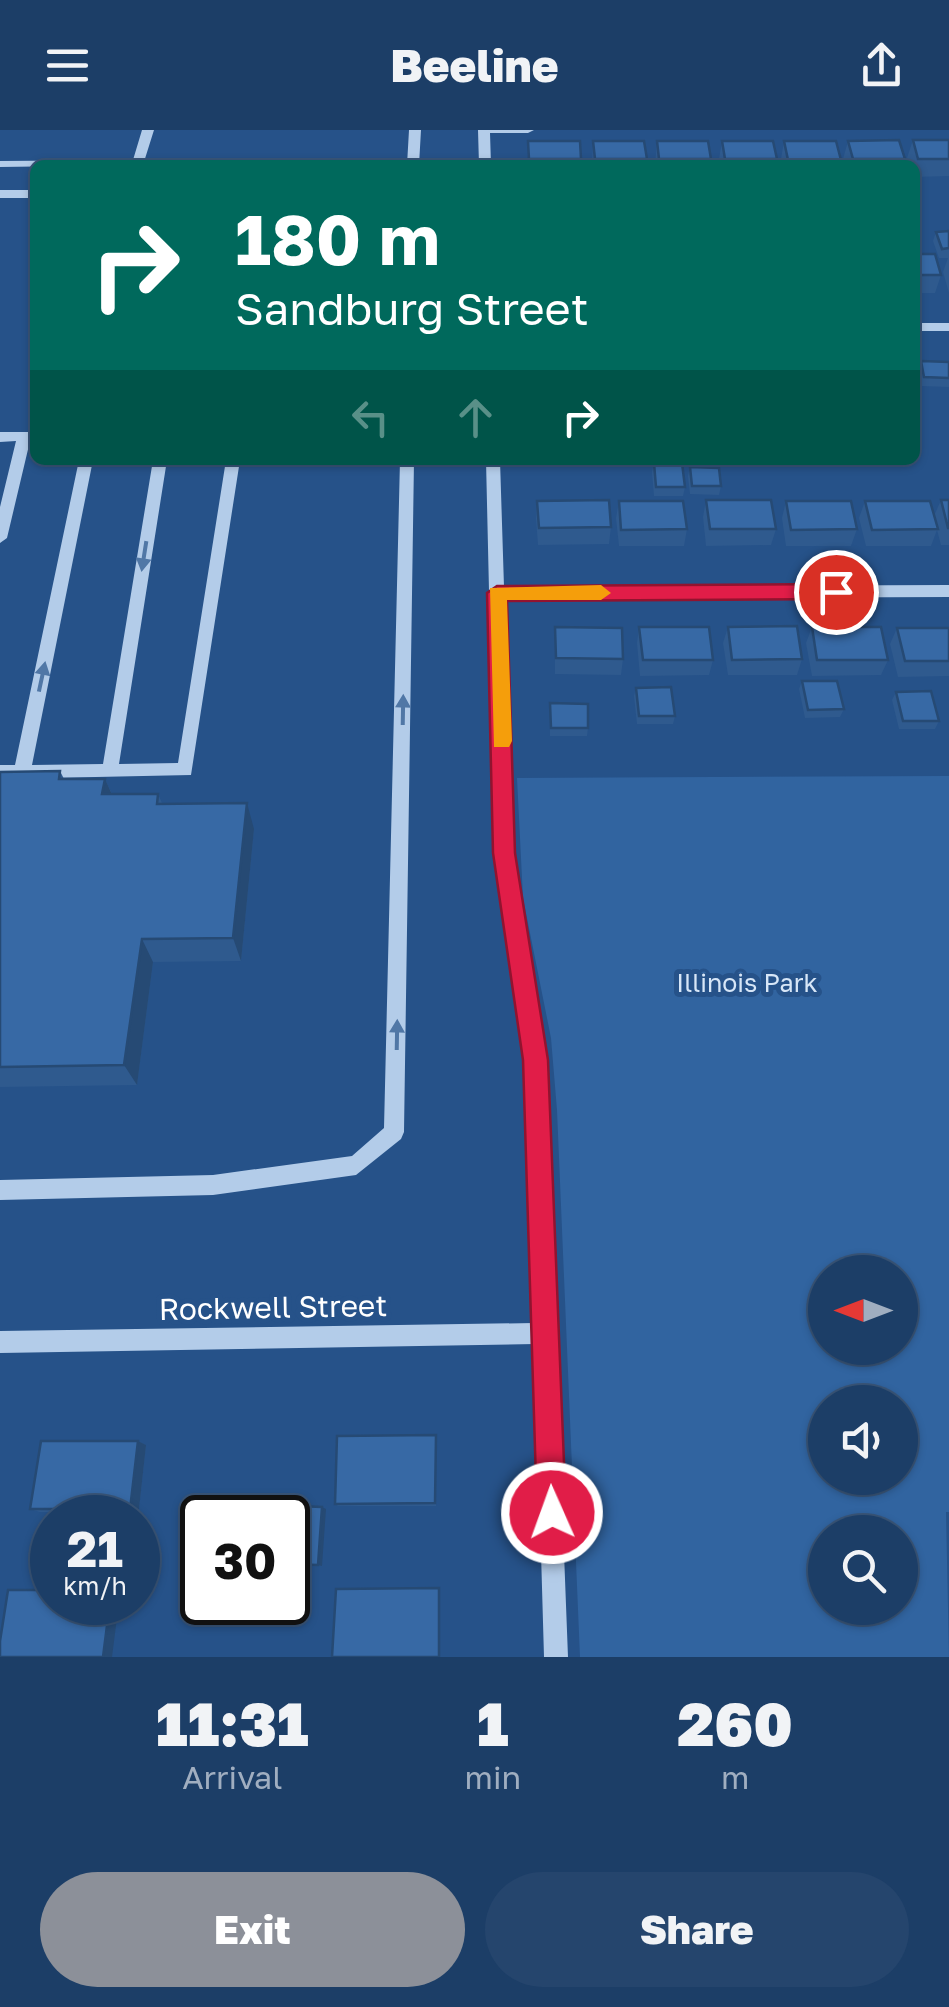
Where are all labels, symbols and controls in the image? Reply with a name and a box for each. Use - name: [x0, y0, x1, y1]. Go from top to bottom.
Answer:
- icon: menu: [40, 38, 95, 93]
- text: Beeline: [390, 38, 559, 92]
- icon: share: [854, 38, 909, 93]
- text: 180 m: [235, 196, 440, 280]
- icon: right: [70, 200, 200, 330]
- text: Sandburg Street: [235, 281, 589, 335]
- icon: left: [343, 390, 398, 445]
- icon: ahead: [448, 390, 503, 445]
- icon: right: [553, 390, 608, 445]
- one-way arrow: [136, 541, 151, 573]
- pin: [794, 550, 879, 635]
- icon: arrive: [809, 565, 864, 620]
- one-way arrow: [34, 661, 50, 692]
- one-way arrow: [395, 693, 411, 725]
- park label: Illinois Park: [676, 967, 818, 998]
- one-way arrow: [389, 1018, 405, 1050]
- north arrow: [808, 1255, 918, 1365]
- map controls: [808, 1255, 918, 1625]
- street label: Rockwell Street: [158, 1287, 388, 1327]
- button: sound: [808, 1385, 918, 1495]
- position arrow: [500, 1461, 604, 1565]
- speed limit sign: 30: [180, 1495, 310, 1625]
- button: search: [808, 1515, 918, 1625]
- text: 21: [67, 1518, 123, 1578]
- text: km/h: [63, 1570, 127, 1601]
- text: 11:31: [156, 1687, 309, 1759]
- text: 1: [477, 1687, 509, 1759]
- text: 260: [677, 1687, 793, 1759]
- text: Arrival: [182, 1758, 282, 1796]
- text: min: [465, 1758, 521, 1796]
- text: m: [721, 1758, 749, 1796]
- button: Exit: [40, 1872, 465, 1987]
- button: Share: [485, 1872, 909, 1987]

